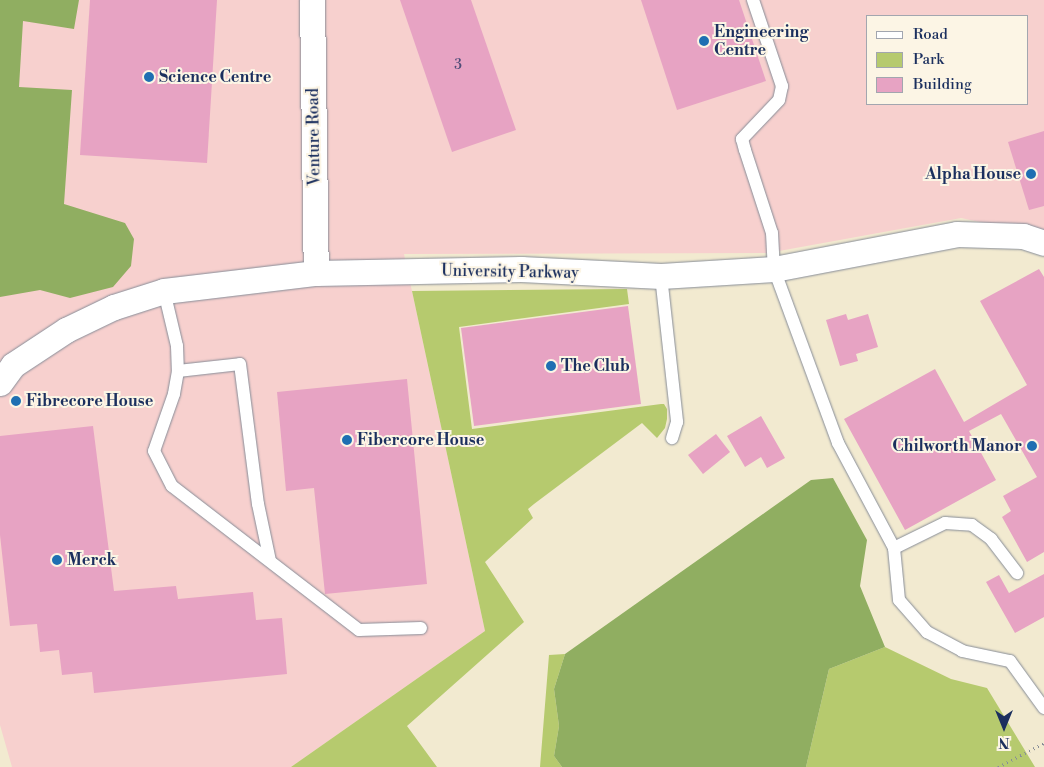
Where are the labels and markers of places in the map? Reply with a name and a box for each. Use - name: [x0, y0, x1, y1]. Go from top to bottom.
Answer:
- place label: Engineering Centre: [714, 22, 808, 60]
- marker: Engineering Centre: [698, 35, 710, 47]
- place label: Science Centre: [159, 67, 271, 87]
- marker: Science Centre: [143, 71, 155, 83]
- place label: Alpha House: [925, 164, 1021, 184]
- marker: Alpha House: [1025, 168, 1037, 180]
- place label: The Club: [561, 356, 630, 376]
- marker: The Club: [545, 360, 557, 372]
- place label: Fibrecore House: [26, 391, 153, 411]
- marker: Fibrecore House: [10, 395, 22, 407]
- place label: Fibercore House: [357, 430, 484, 450]
- marker: Fibercore House: [341, 434, 353, 446]
- place label: Chilworth Manor: [892, 436, 1022, 456]
- marker: Chilworth Manor: [1026, 440, 1038, 452]
- place label: Merck: [67, 550, 116, 570]
- marker: Merck: [51, 554, 63, 566]

